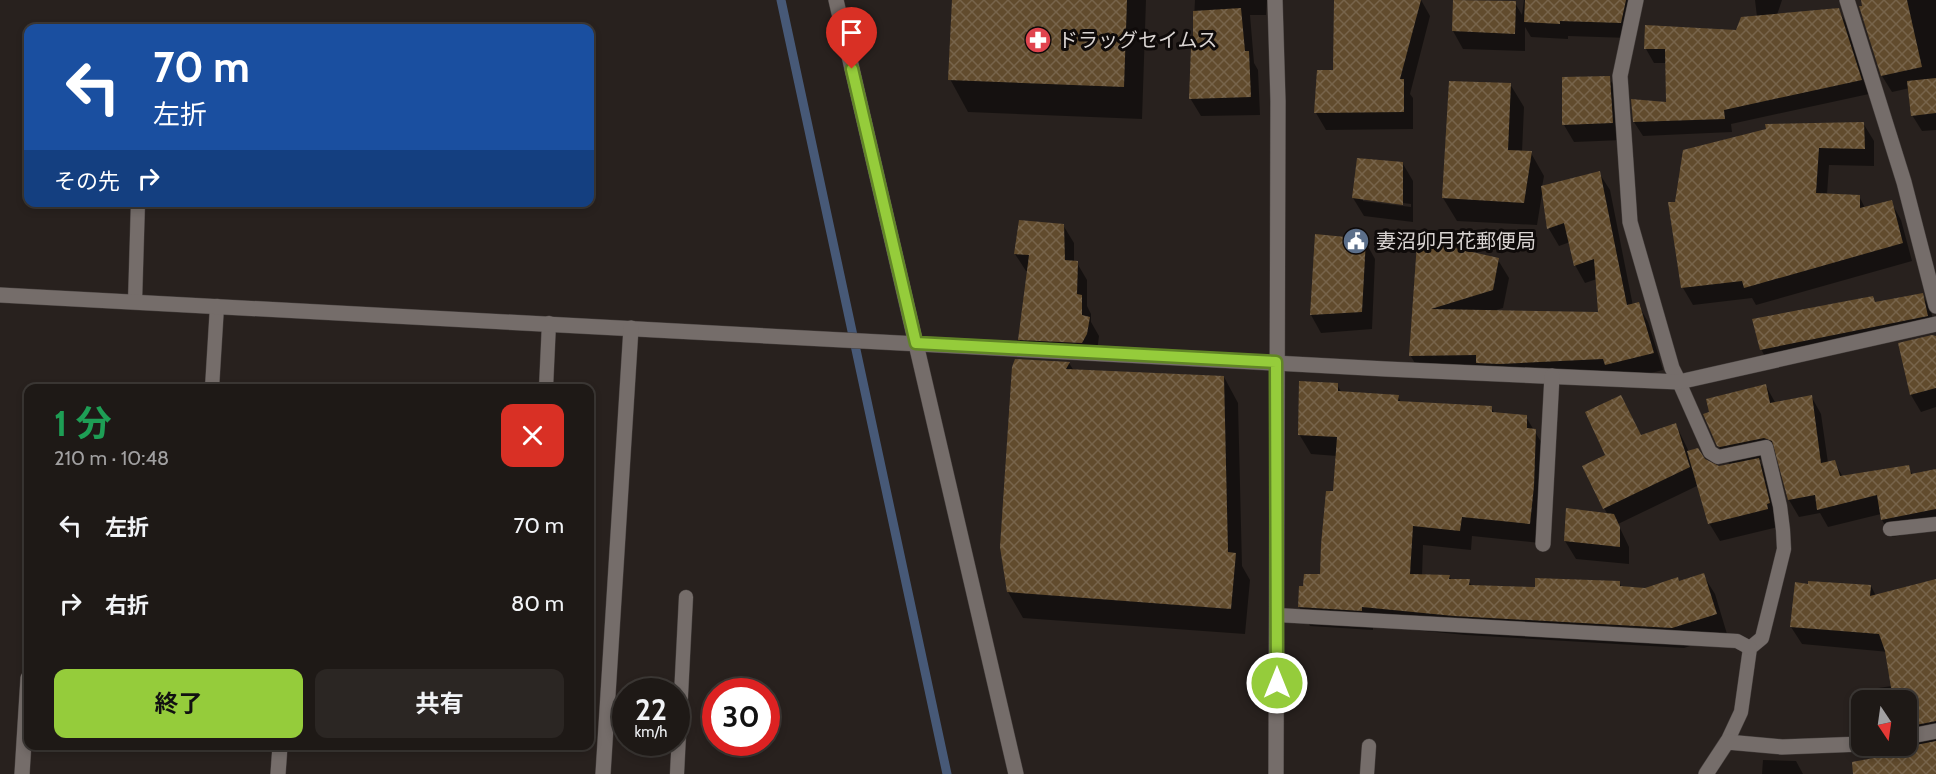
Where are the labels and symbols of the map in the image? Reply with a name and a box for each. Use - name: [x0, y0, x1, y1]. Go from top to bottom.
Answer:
- pin: [826, 7, 877, 69]
- pharmacy icon: ドラッグセイムス: [1023, 25, 1053, 55]
- place label: ドラッグセイムス: [1058, 28, 1218, 52]
- public building icon: 妻沼卯月花郵便局: [1341, 226, 1371, 256]
- place label: 妻沼卯月花郵便局: [1376, 229, 1536, 253]
- position arrow: [1245, 651, 1309, 715]
- speed limit sign: 30: [702, 678, 780, 756]
- north arrow: [1851, 690, 1917, 756]

